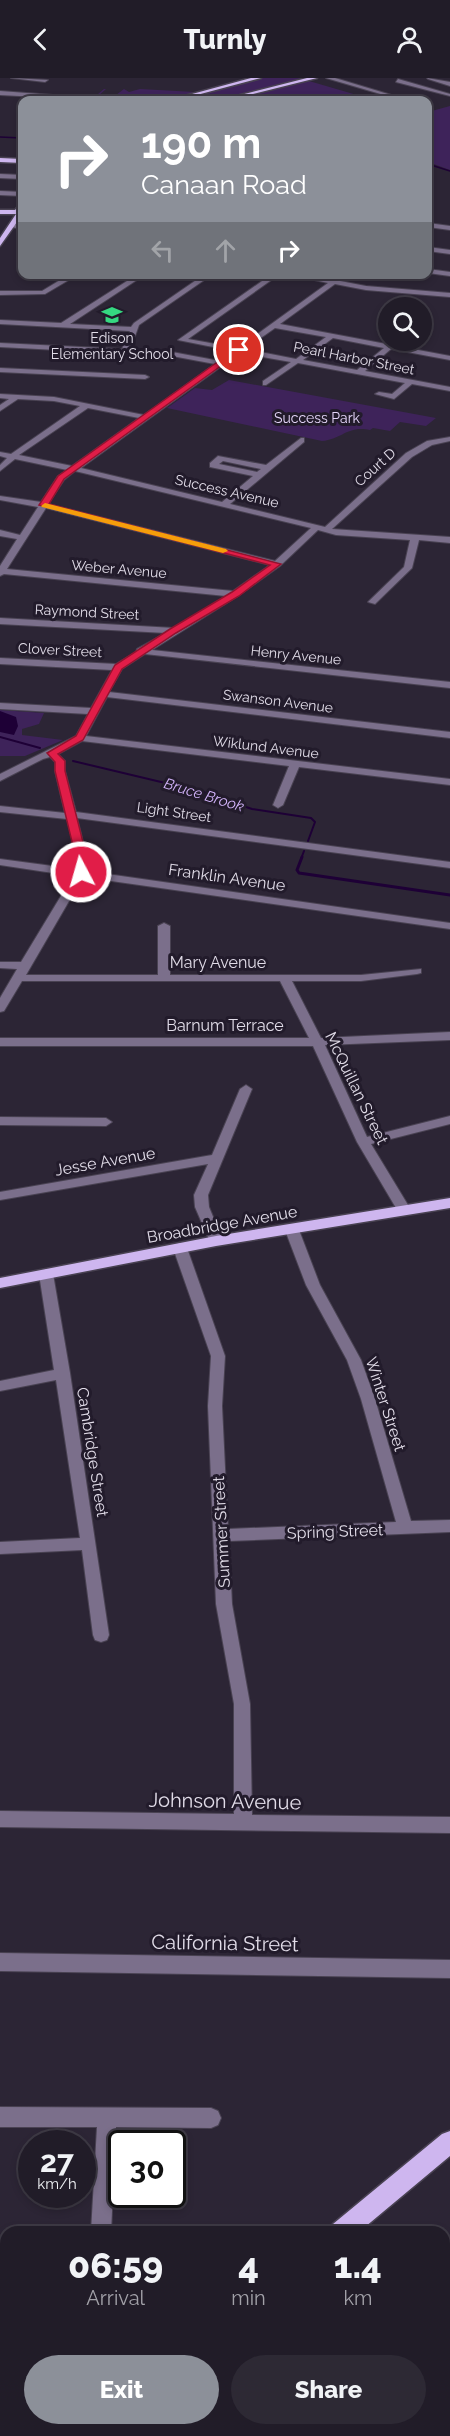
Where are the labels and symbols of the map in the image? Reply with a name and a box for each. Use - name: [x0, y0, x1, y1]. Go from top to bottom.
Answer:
- school or university icon: Edison Elementary School: [100, 303, 124, 327]
- pin: [213, 324, 264, 375]
- place label: Edison Elementary School: [51, 330, 173, 362]
- street label: Pearl Harbor Street: [292, 338, 416, 378]
- park label: Success Park: [274, 410, 361, 426]
- street label: Court D: [351, 445, 399, 489]
- street label: Success Avenue: [174, 471, 280, 511]
- street label: Weber Avenue: [71, 557, 167, 581]
- street label: Raymond Street: [34, 601, 140, 623]
- street label: Clover Street: [18, 640, 103, 660]
- street label: Henry Avenue: [250, 642, 342, 668]
- street label: Swanson Avenue: [222, 686, 334, 716]
- street label: Wiklund Avenue: [212, 733, 320, 761]
- water label: Bruce Brook: [162, 774, 246, 816]
- street label: Light Street: [136, 799, 213, 825]
- position arrow: [49, 840, 113, 904]
- street label: Franklin Avenue: [167, 860, 287, 895]
- street label: Mary Avenue: [170, 953, 266, 972]
- street label: Barnum Terrace: [166, 1016, 284, 1035]
- street label: McQuillan Street: [321, 1029, 392, 1148]
- street label: Jesse Avenue: [53, 1143, 157, 1180]
- street label: Broadbridge Avenue: [146, 1202, 299, 1247]
- street label: Winter Street: [361, 1355, 410, 1454]
- street label: Cambridge Street: [73, 1386, 112, 1519]
- street label: Summer Street: [209, 1475, 234, 1588]
- street label: Spring Street: [287, 1520, 384, 1543]
- street label: Johnson Avenue: [149, 1788, 302, 1814]
- street label: California Street: [151, 1930, 299, 1956]
- speed limit sign: 30: [108, 2130, 186, 2208]

